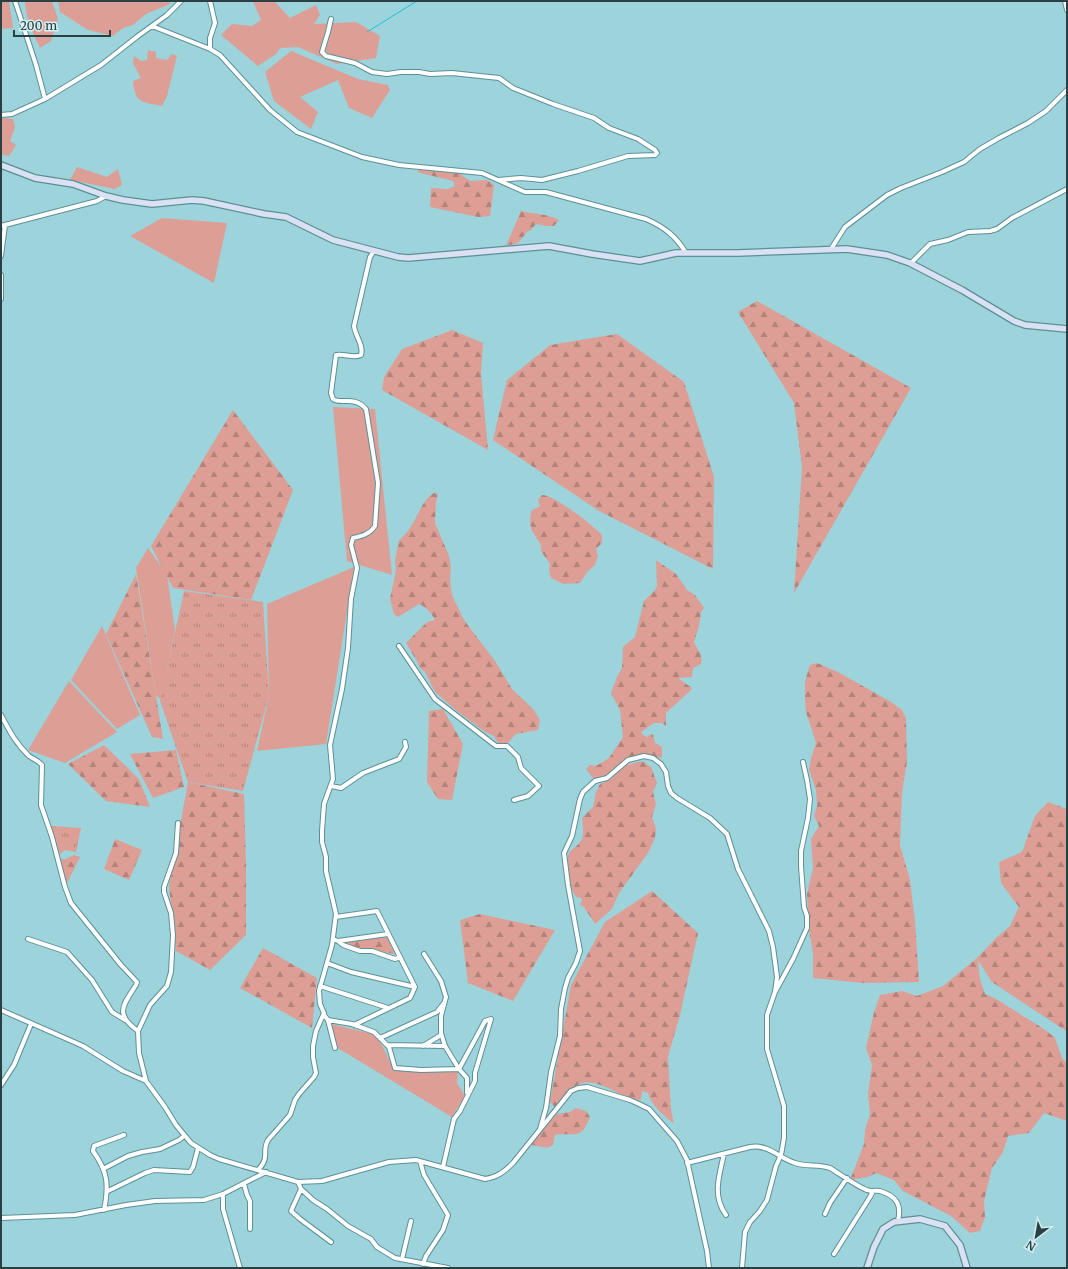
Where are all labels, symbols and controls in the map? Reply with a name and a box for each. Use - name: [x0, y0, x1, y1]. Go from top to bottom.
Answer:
- scale bar: [14, 12, 110, 38]
- text: 200 m: [20, 18, 57, 33]
- north arrow: [1016, 1217, 1056, 1257]
- text: N: [1023, 1237, 1038, 1254]

